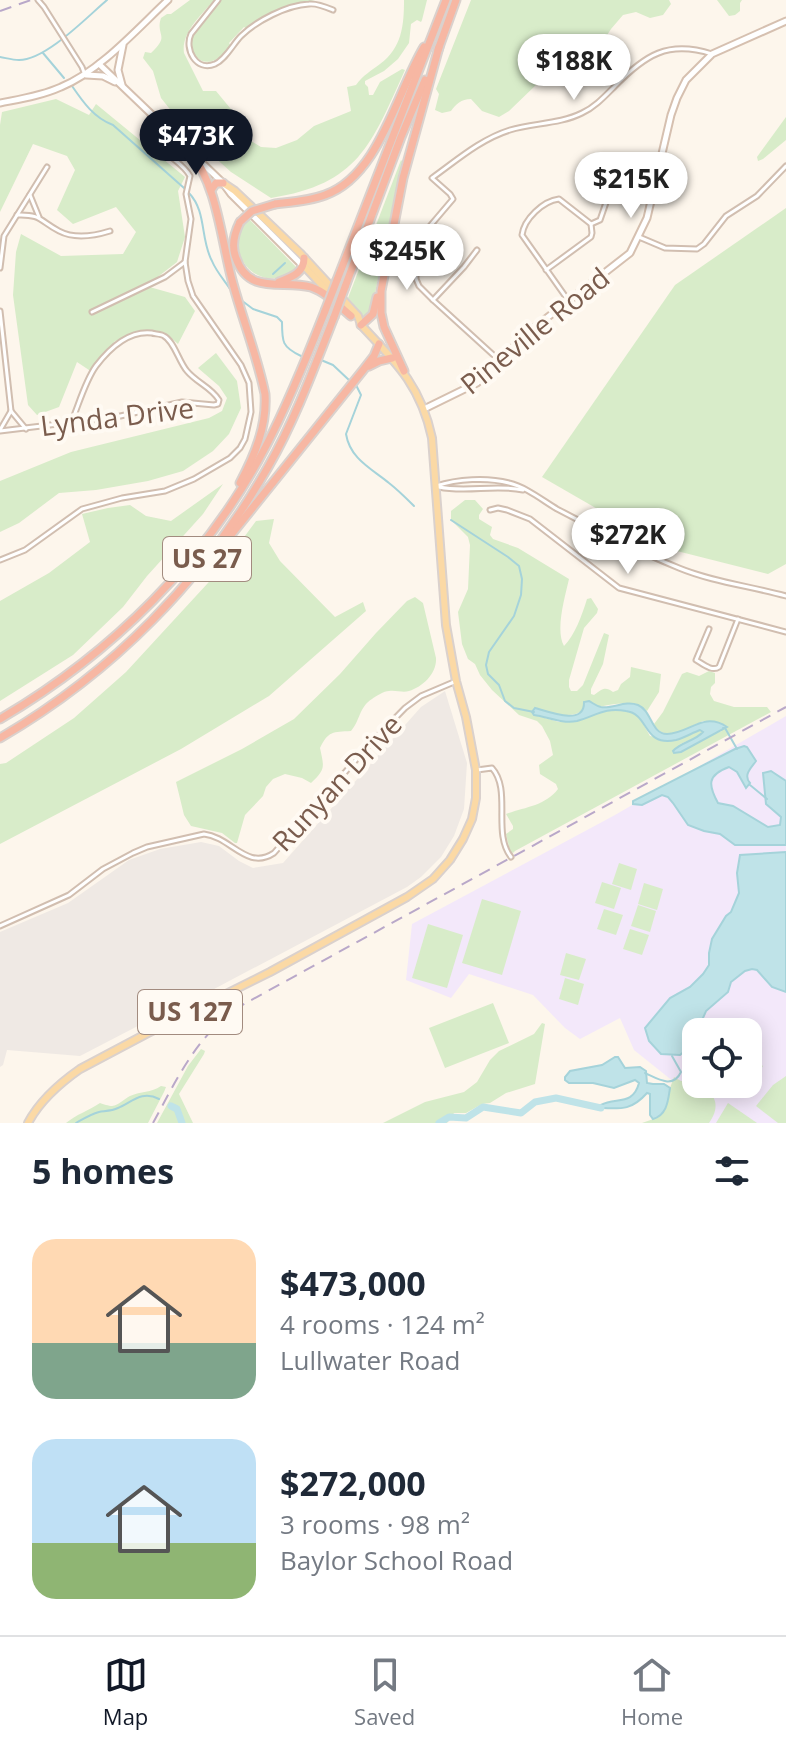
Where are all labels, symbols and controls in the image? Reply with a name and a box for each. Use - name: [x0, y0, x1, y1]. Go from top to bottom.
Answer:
- pin: $188K: [518, 34, 630, 102]
- text: $188K: [536, 42, 612, 78]
- pin: $473K: [140, 109, 252, 177]
- text: $473K: [158, 117, 234, 153]
- pin: $215K: [575, 152, 687, 220]
- text: $215K: [593, 160, 669, 196]
- pin: $245K: [351, 224, 463, 292]
- text: $245K: [369, 232, 445, 268]
- street label: Pineville Road: [452, 258, 617, 402]
- street label: Lynda Drive: [38, 388, 196, 444]
- pin: $272K: [572, 508, 684, 576]
- text: $272K: [590, 516, 666, 552]
- road number: US 27: [163, 537, 251, 581]
- street label: Runyan Drive: [263, 706, 410, 859]
- road number: US 127: [138, 990, 242, 1034]
- map controls: [682, 1018, 762, 1098]
- button: locate: [682, 1018, 762, 1098]
- text: 5 homes: [32, 1148, 174, 1194]
- icon: filters: [710, 1149, 754, 1193]
- text: $473,000: [280, 1260, 426, 1306]
- icon: home: [96, 1271, 192, 1367]
- text: 4 rooms · 124 m²: [280, 1306, 485, 1342]
- text: Lullwater Road: [280, 1342, 461, 1378]
- text: $272,000: [280, 1460, 426, 1506]
- icon: home: [96, 1471, 192, 1567]
- text: 3 rooms · 98 m²: [280, 1506, 470, 1542]
- text: Baylor School Road: [280, 1542, 513, 1578]
- tab: Map: [103, 1653, 148, 1731]
- tab: Saved: [354, 1653, 415, 1731]
- tab: Home: [621, 1653, 683, 1731]

